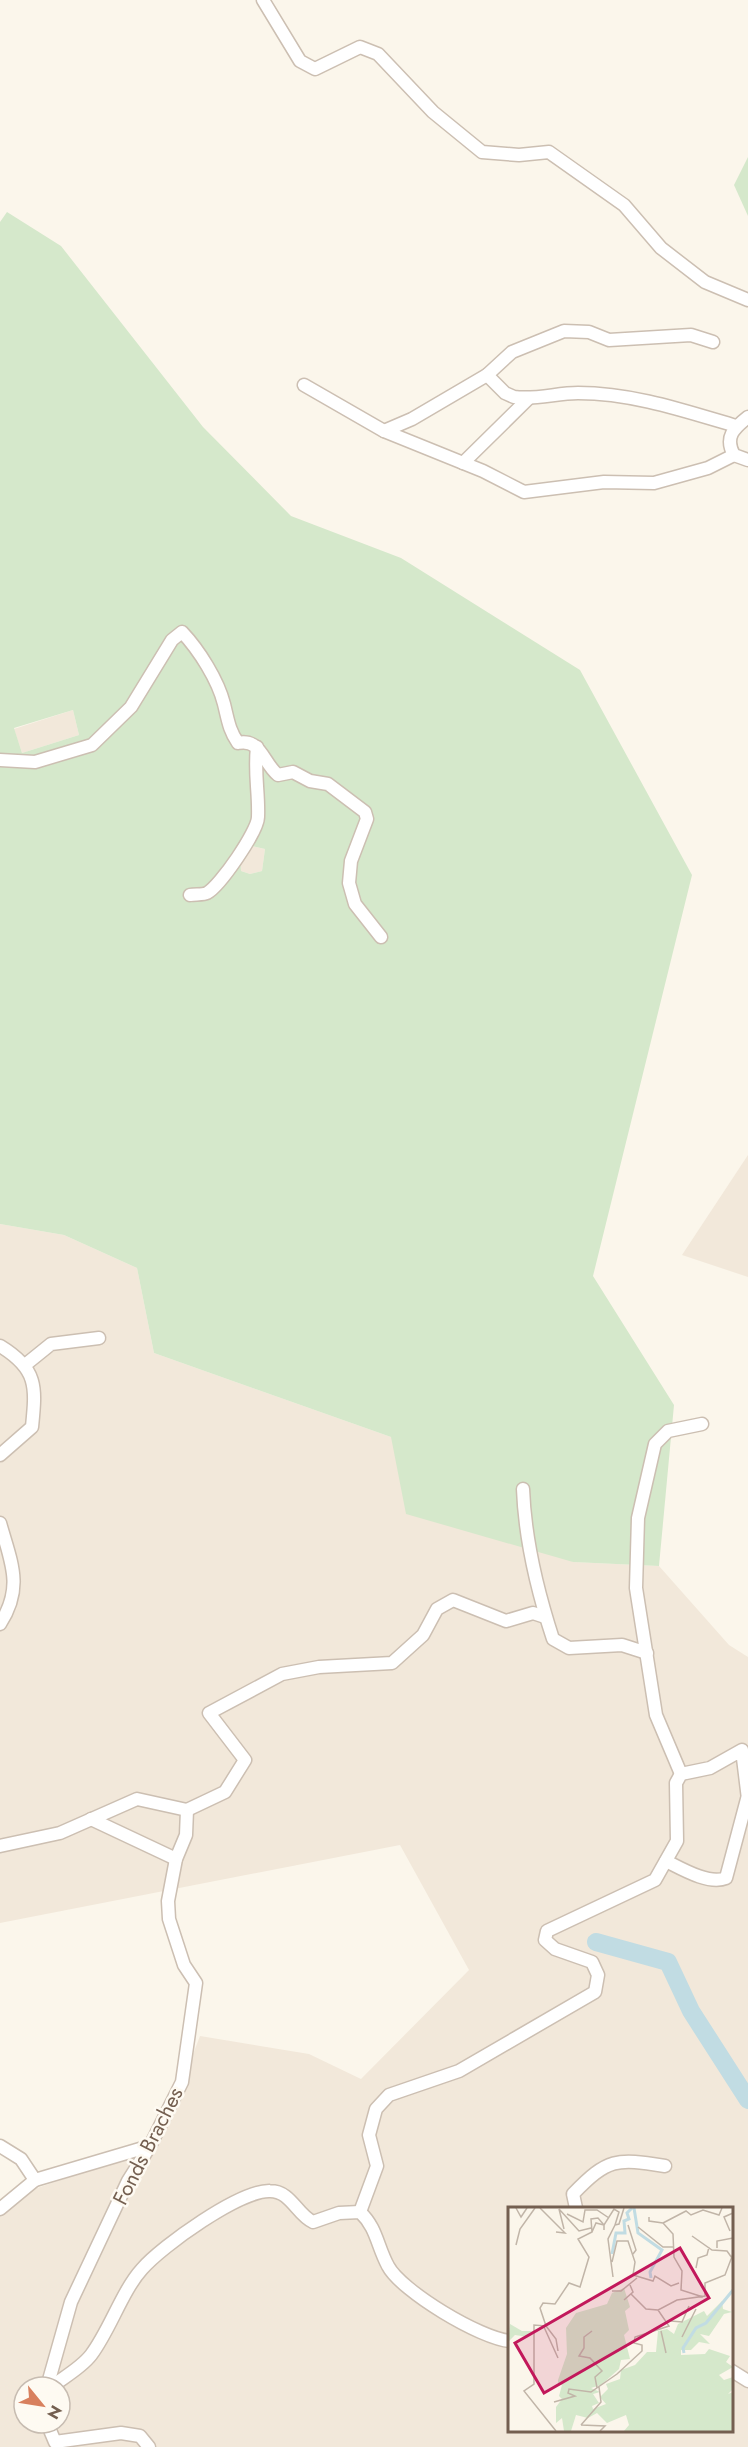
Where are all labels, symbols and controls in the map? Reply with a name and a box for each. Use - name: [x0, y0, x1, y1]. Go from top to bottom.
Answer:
- street label: Fonds Braches: [105, 2082, 191, 2210]
- inset map: [508, 2207, 733, 2432]
- north arrow: [12, 2375, 72, 2435]
- text: N: [41, 2401, 68, 2424]

